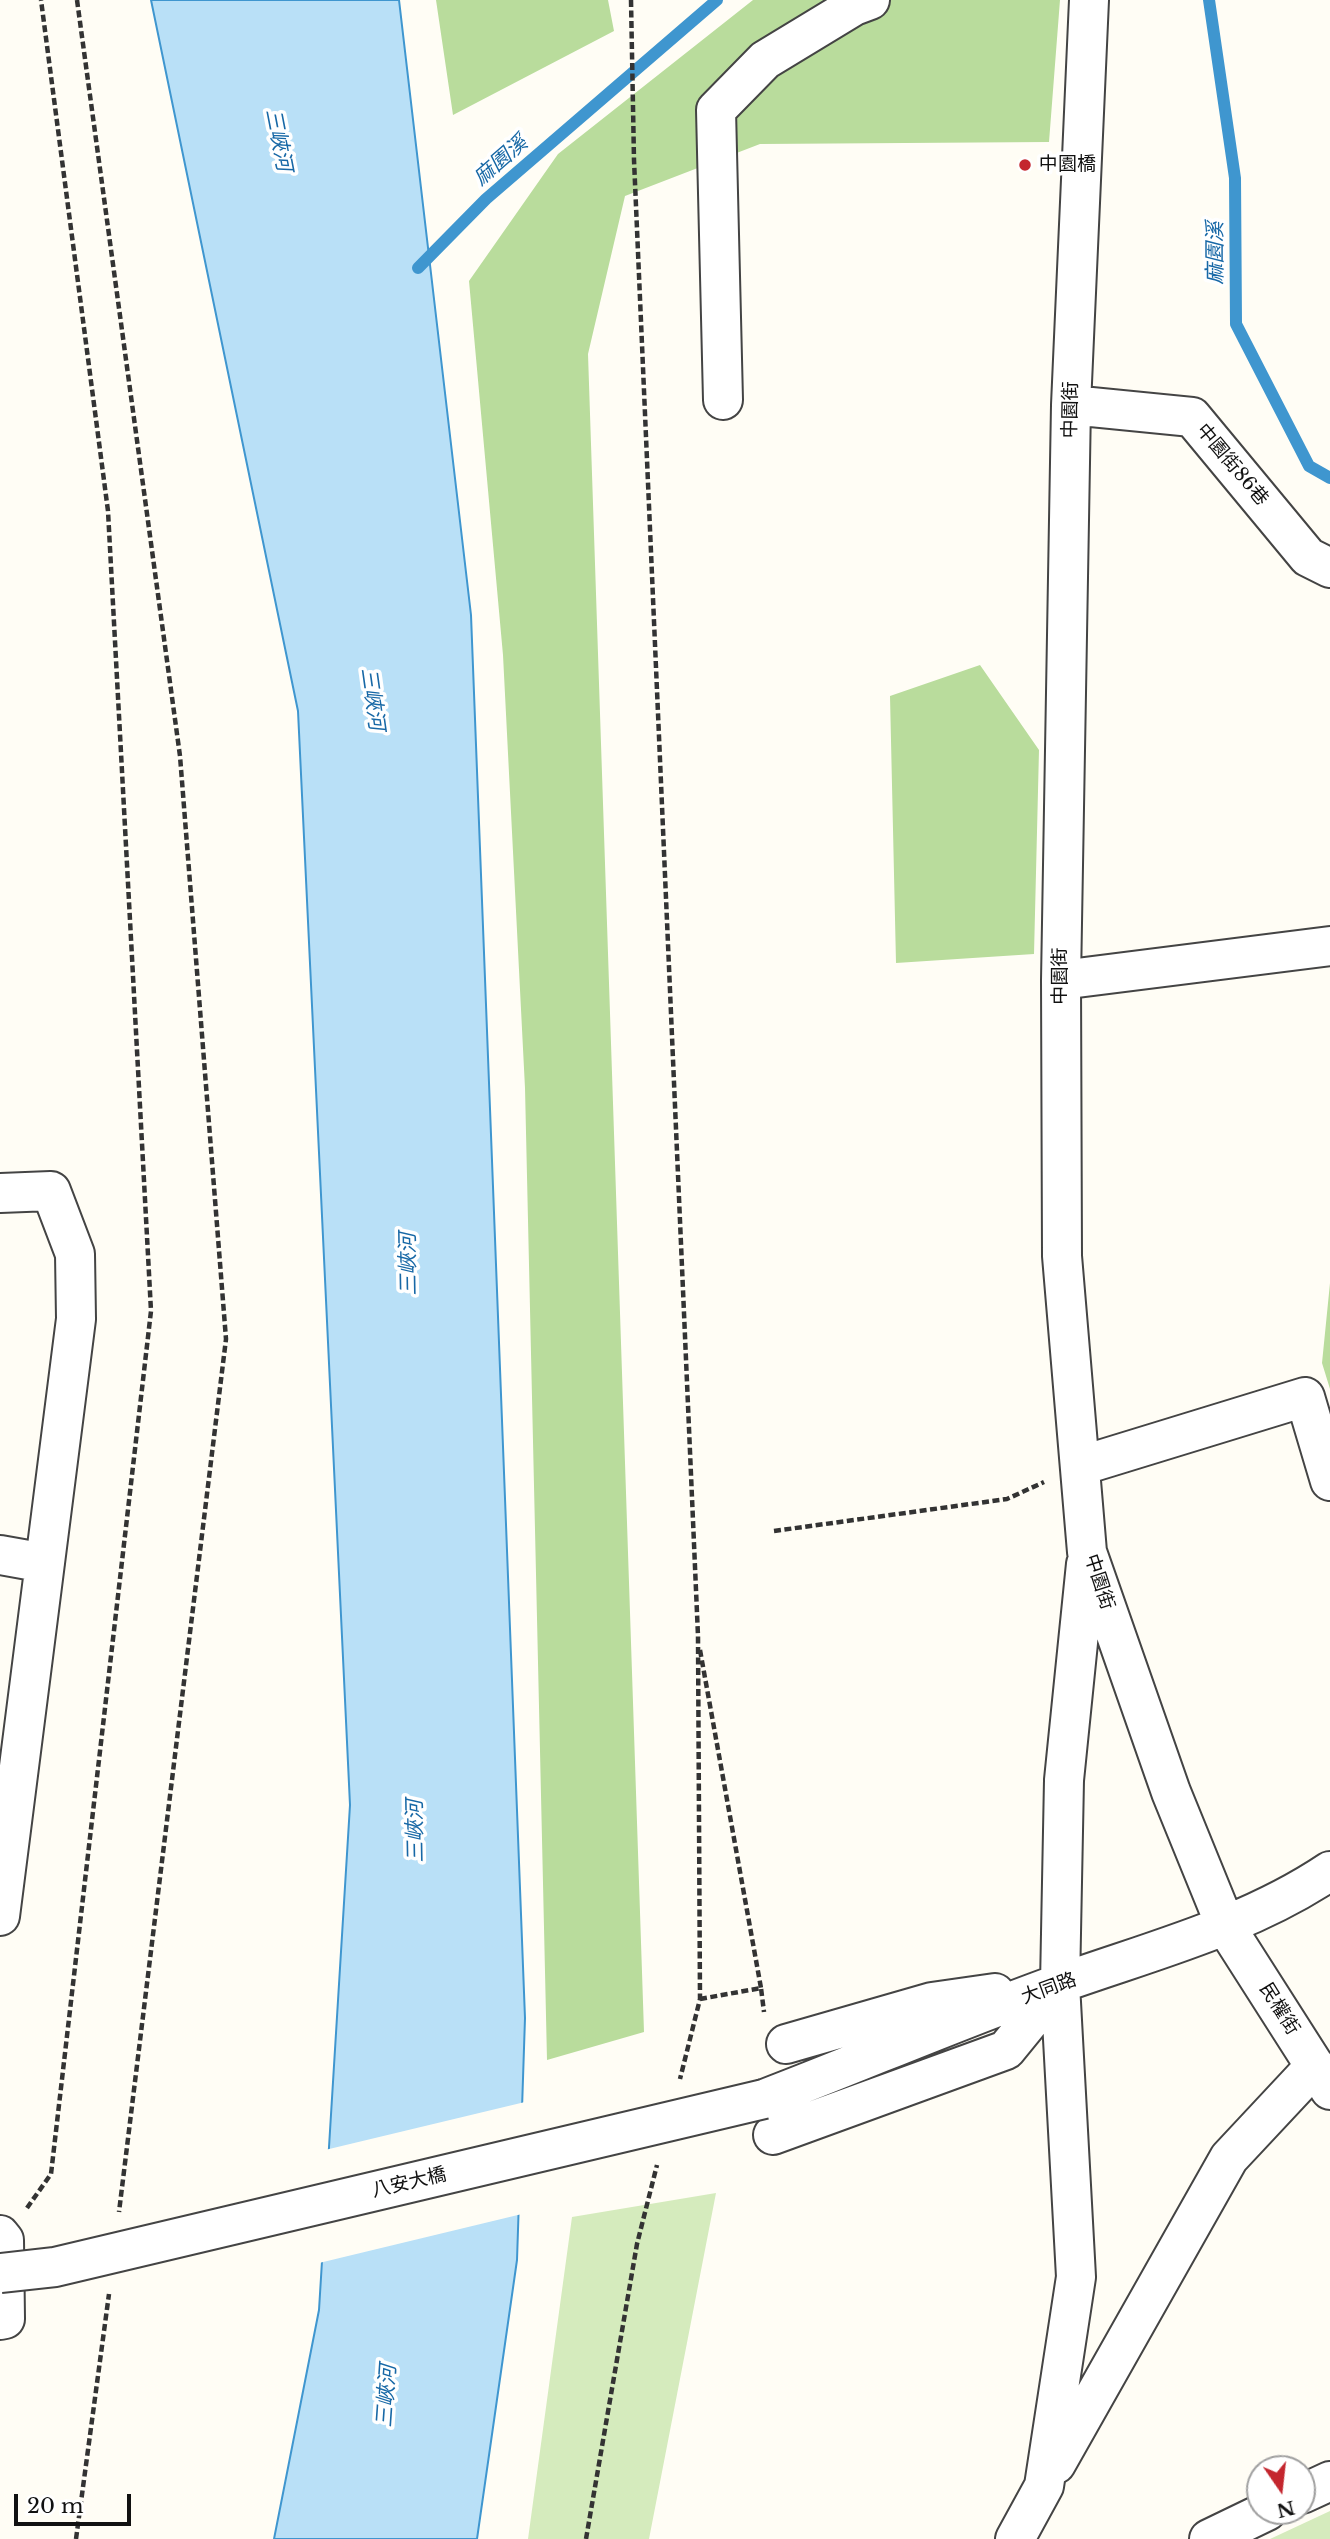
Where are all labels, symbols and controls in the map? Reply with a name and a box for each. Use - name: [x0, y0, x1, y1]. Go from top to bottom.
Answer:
- water label: 三峽河: [260, 107, 296, 173]
- water label: 麻園溪: [469, 131, 533, 191]
- place label: 中園橋: [1039, 154, 1096, 176]
- marker: 中園橋: [1017, 157, 1033, 173]
- water label: 麻園溪: [1203, 222, 1229, 284]
- street label: 中園街: [1059, 381, 1083, 439]
- street label: 中園街86巷: [1191, 419, 1273, 511]
- water label: 三峽河: [355, 666, 389, 732]
- street label: 中園街: [1050, 948, 1072, 1004]
- water label: 三峽河: [396, 1232, 422, 1296]
- street label: 中園街: [1079, 1551, 1119, 1613]
- water label: 三峽河: [403, 1799, 429, 1863]
- street label: 大同路: [1018, 1969, 1080, 2009]
- street label: 民權街: [1254, 1979, 1304, 2039]
- street label: 八安大橋: [369, 2163, 449, 2203]
- water label: 三峽河: [372, 2364, 402, 2428]
- north arrow: [1246, 2455, 1316, 2525]
- scale bar: [18, 2480, 135, 2524]
- text: 20 m: [27, 2493, 84, 2519]
- text: N: [1274, 2496, 1297, 2522]

